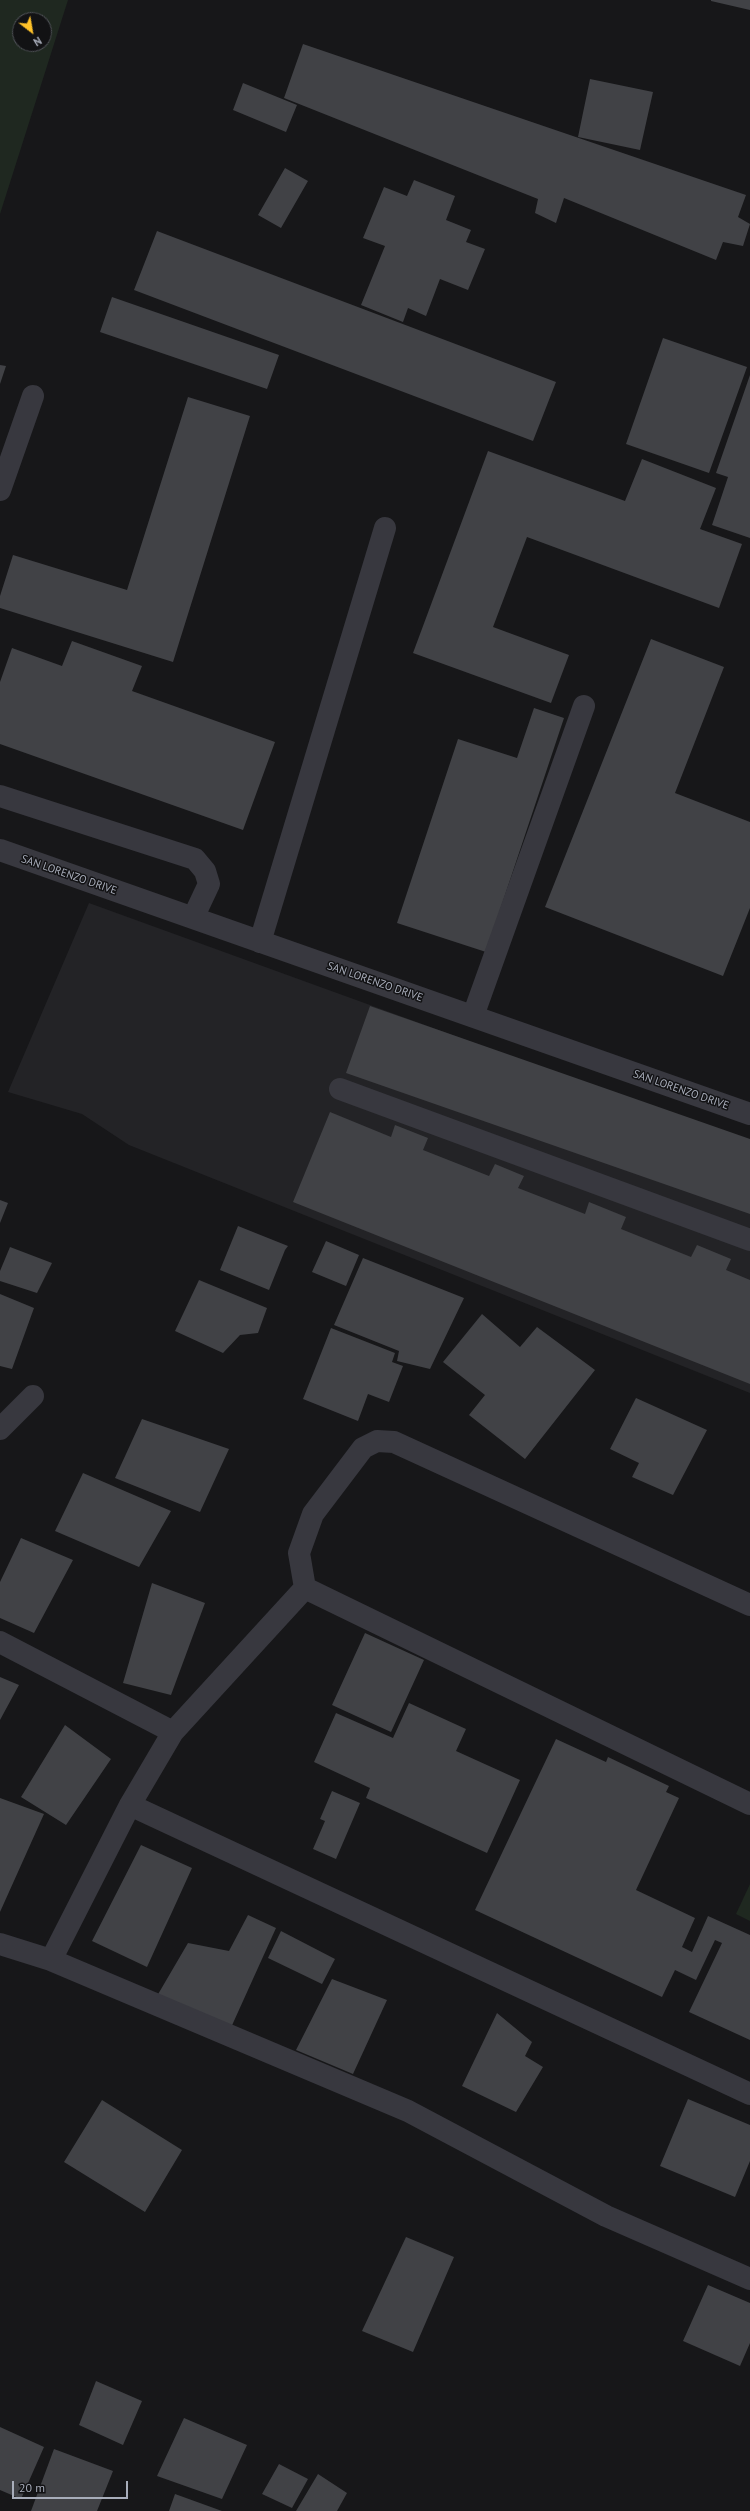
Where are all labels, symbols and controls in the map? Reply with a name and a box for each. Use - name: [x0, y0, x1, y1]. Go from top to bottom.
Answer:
- north arrow: [12, 12, 52, 52]
- text: N: [31, 34, 44, 49]
- street label: SAN LORENZO DRIVE: [19, 852, 119, 898]
- street label: SAN LORENZO DRIVE: [325, 959, 425, 1005]
- street label: SAN LORENZO DRIVE: [631, 1067, 731, 1113]
- scale bar: [14, 2473, 130, 2499]
- text: 20 m: [19, 2480, 45, 2495]

